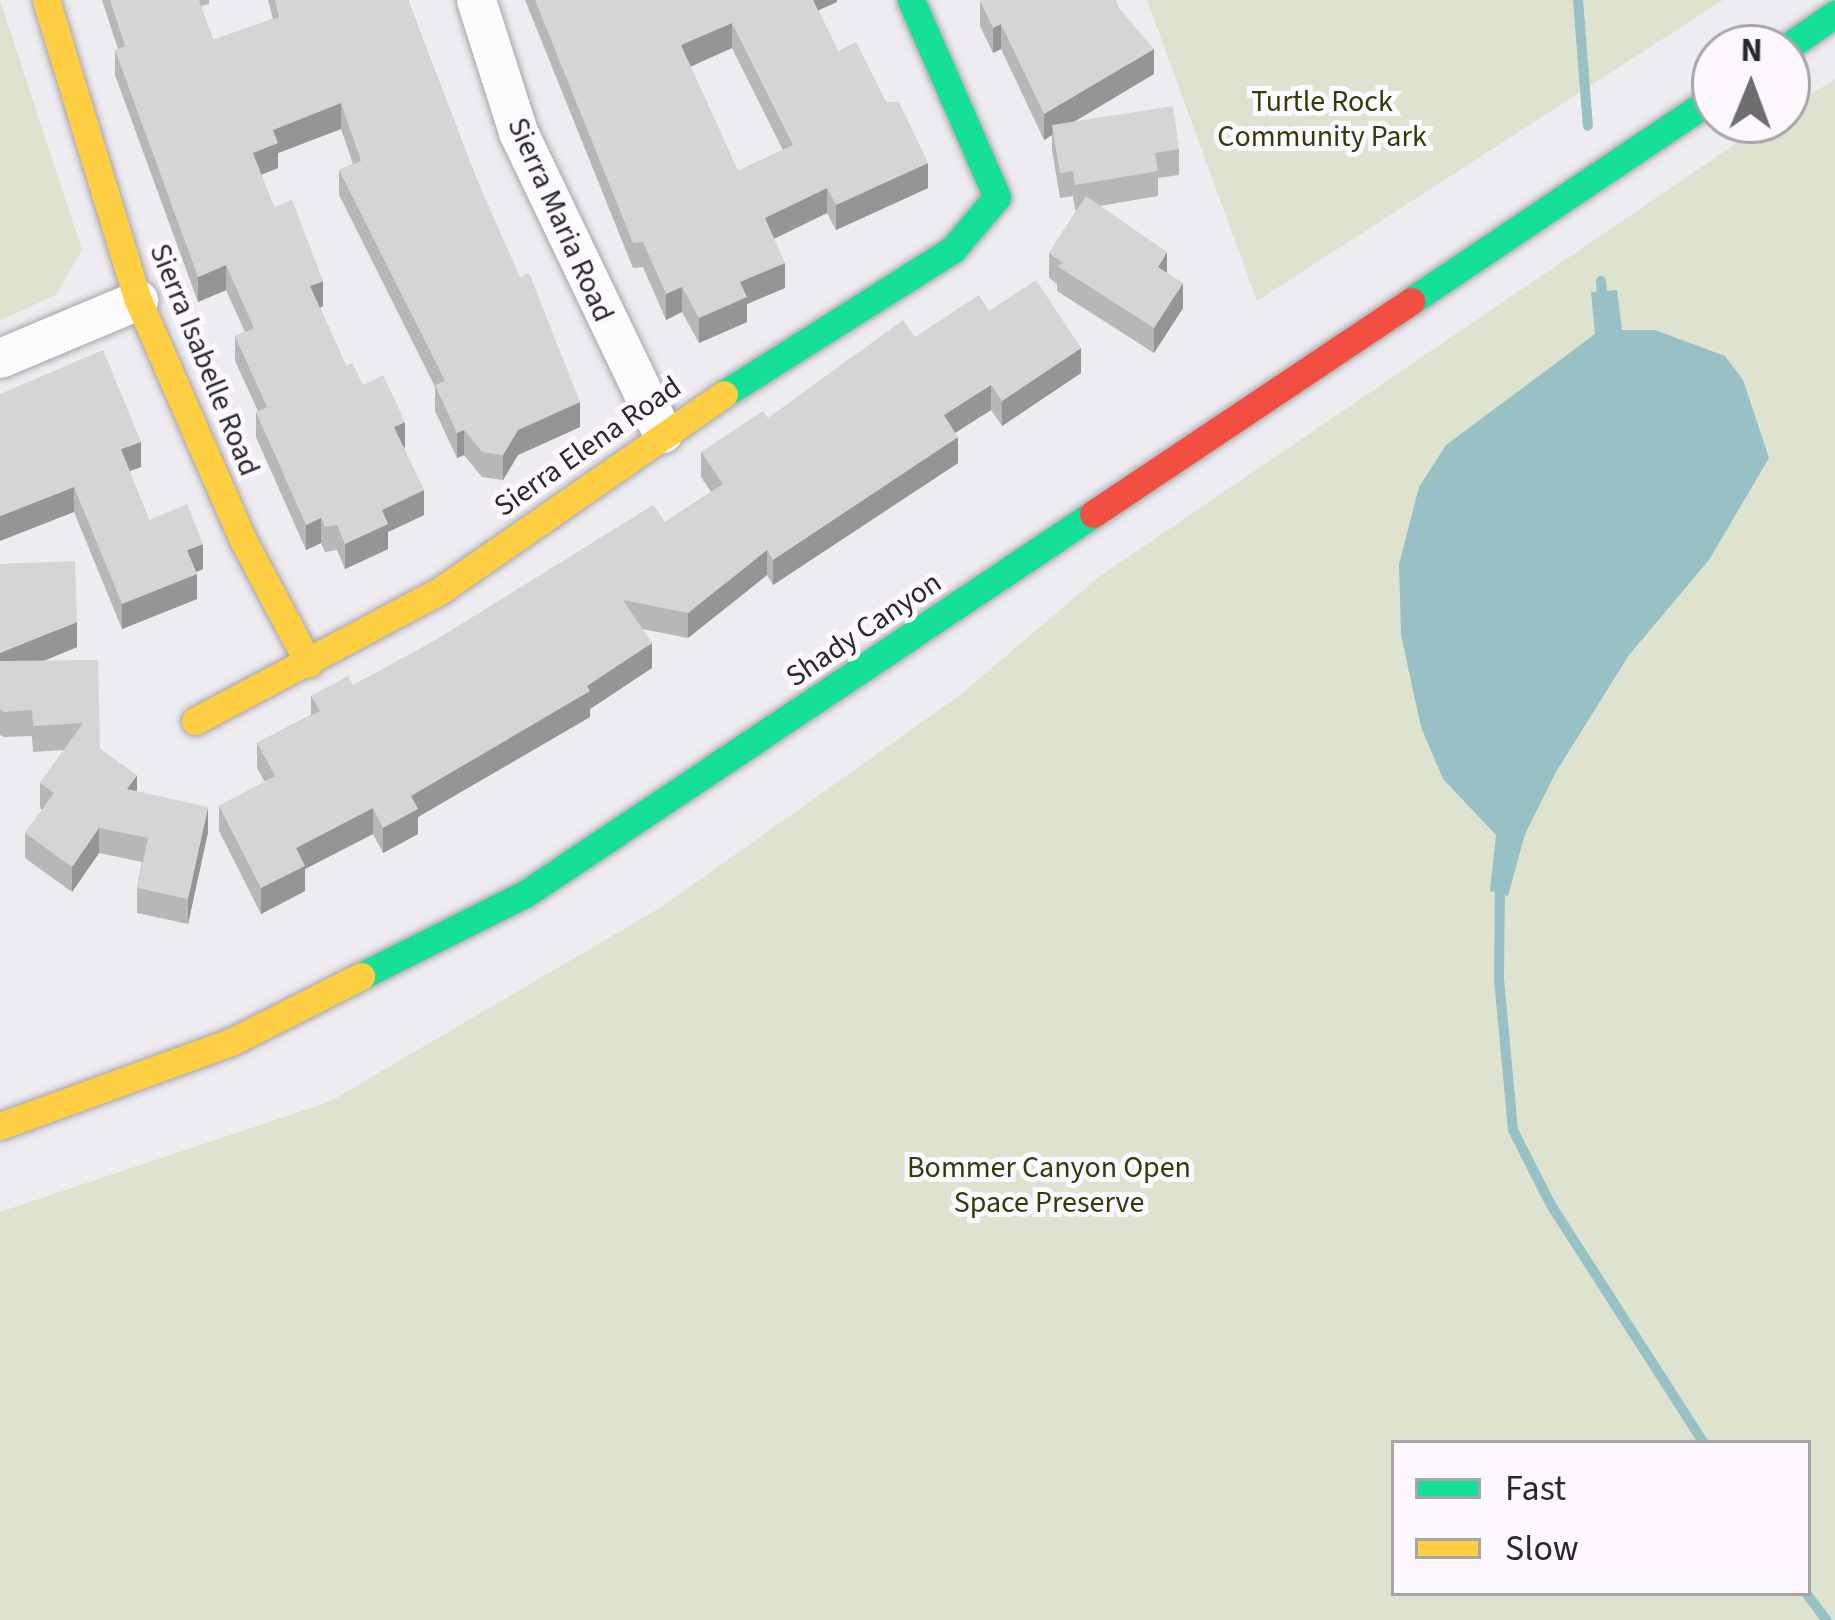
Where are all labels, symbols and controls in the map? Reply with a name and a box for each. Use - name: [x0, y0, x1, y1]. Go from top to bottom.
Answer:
- north arrow: [1691, 24, 1811, 144]
- text: N: [1740, 27, 1763, 74]
- park label: Turtle Rock Community Park: [1217, 84, 1427, 154]
- street label: Sierra Maria Road: [499, 112, 621, 328]
- street label: Sierra Isabelle Road: [141, 239, 267, 481]
- street label: Sierra Elena Road: [488, 369, 688, 525]
- street label: Shady Canyon: [780, 565, 948, 695]
- park label: Bommer Canyon Open Space Preserve: [907, 1150, 1191, 1220]
- legend: [1391, 1440, 1811, 1596]
- text: Fast: [1505, 1463, 1566, 1514]
- text: Slow: [1505, 1523, 1579, 1574]

